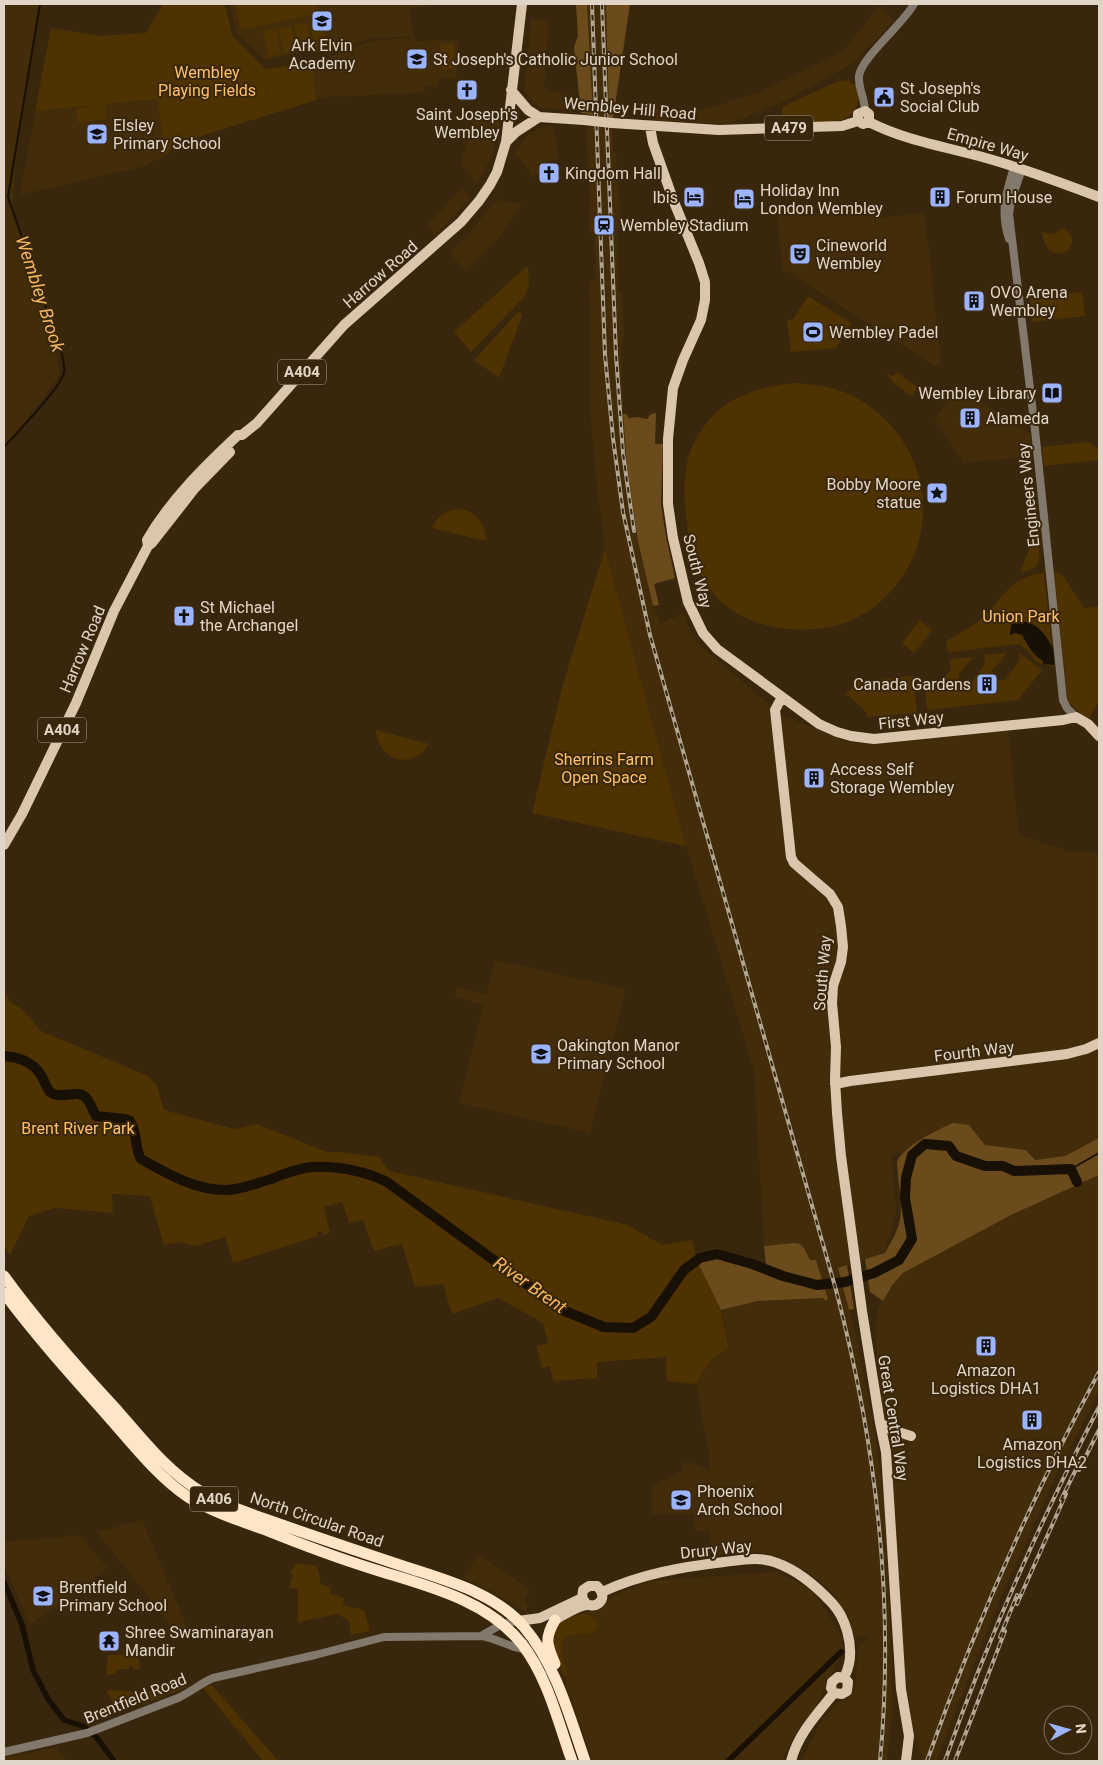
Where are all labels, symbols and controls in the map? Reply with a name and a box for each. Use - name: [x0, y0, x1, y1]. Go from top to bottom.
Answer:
- school or university icon: Ark Elvin Academy: [310, 9, 334, 33]
- place label: Ark Elvin Academy: [289, 36, 356, 73]
- school or university icon: St Joseph's Catholic Junior School: [405, 47, 429, 71]
- place label: St Joseph's Catholic Junior School: [433, 50, 678, 69]
- park label: Wembley Playing Fields: [158, 63, 256, 100]
- church icon: Saint Joseph's Wembley: [455, 78, 479, 102]
- place label: St Joseph's Social Club: [900, 79, 981, 116]
- public building icon: St Joseph's Social Club: [872, 85, 896, 109]
- street label: Wembley Hill Road: [563, 93, 697, 124]
- place label: Saint Joseph's Wembley: [416, 105, 518, 142]
- place label: Elsley Primary School: [113, 116, 221, 153]
- road number: A479: [765, 116, 813, 140]
- school or university icon: Elsley Primary School: [85, 122, 109, 146]
- street label: Empire Way: [945, 124, 1031, 165]
- church icon: Kingdom Hall: [537, 161, 561, 185]
- place label: Kingdom Hall: [565, 164, 661, 183]
- place label: Holiday Inn London Wembley: [760, 181, 883, 218]
- hotel icon: Ibis: [682, 185, 706, 209]
- building icon: Forum House: [928, 185, 952, 209]
- hotel icon: Holiday Inn London Wembley: [732, 187, 756, 211]
- place label: Ibis: [653, 188, 678, 207]
- place label: Forum House: [956, 188, 1052, 207]
- station icon: Wembley Stadium: [592, 213, 616, 237]
- place label: Wembley Stadium: [620, 216, 748, 235]
- water label: Wembley Brook: [12, 233, 70, 356]
- place label: Cineworld Wembley: [816, 236, 887, 273]
- street label: Harrow Road: [339, 237, 422, 312]
- theatre icon: Cineworld Wembley: [788, 242, 812, 266]
- place label: OVO Arena Wembley: [990, 283, 1068, 320]
- building icon: OVO Arena Wembley: [962, 289, 986, 313]
- sports icon: Wembley Padel: [801, 320, 825, 344]
- place label: Wembley Padel: [829, 323, 938, 342]
- road number: A404: [278, 360, 326, 384]
- library icon: Wembley Library: [1040, 381, 1064, 405]
- place label: Wembley Library: [918, 384, 1036, 403]
- building icon: Alameda: [958, 406, 982, 430]
- place label: Alameda: [986, 409, 1049, 428]
- street label: Engineers Way: [1014, 442, 1043, 548]
- place label: Bobby Moore statue: [827, 475, 921, 512]
- place icon: Bobby Moore statue: [925, 481, 949, 505]
- street label: South Way: [679, 532, 716, 610]
- place label: St Michael the Archangel: [200, 598, 298, 635]
- street label: Harrow Road: [56, 603, 109, 696]
- church icon: St Michael the Archangel: [172, 604, 196, 628]
- park label: Union Park: [982, 607, 1061, 626]
- building icon: Canada Gardens: [975, 672, 999, 696]
- place label: Canada Gardens: [853, 675, 971, 694]
- street label: First Way: [877, 708, 945, 733]
- road number: A404: [38, 718, 86, 742]
- park label: Sherrins Farm Open Space: [554, 750, 654, 787]
- place label: Access Self Storage Wembley: [830, 760, 955, 797]
- building icon: Access Self Storage Wembley: [802, 766, 826, 790]
- street label: South Way: [810, 934, 835, 1012]
- place label: Oakington Manor Primary School: [557, 1036, 680, 1073]
- street label: Fourth Way: [933, 1037, 1016, 1066]
- school or university icon: Oakington Manor Primary School: [529, 1042, 553, 1066]
- park label: Brent River Park: [21, 1119, 136, 1138]
- water label: River Brent: [490, 1252, 571, 1317]
- building icon: Amazon Logistics DHA1: [974, 1334, 998, 1358]
- street label: Great Central Way: [874, 1354, 913, 1483]
- place label: Amazon Logistics DHA1: [931, 1361, 1041, 1398]
- building icon: Amazon Logistics DHA2: [1020, 1408, 1044, 1432]
- place label: Amazon Logistics DHA2: [977, 1435, 1087, 1472]
- place label: Phoenix Arch School: [697, 1482, 783, 1519]
- road number: A406: [190, 1486, 238, 1512]
- street label: North Circular Road: [248, 1488, 386, 1551]
- school or university icon: Phoenix Arch School: [669, 1488, 693, 1512]
- street label: Drury Way: [679, 1536, 753, 1563]
- place label: Brentfield Primary School: [59, 1578, 167, 1615]
- school or university icon: Brentfield Primary School: [31, 1584, 55, 1608]
- place label: Shree Swaminarayan Mandir: [125, 1623, 274, 1660]
- temple icon: Shree Swaminarayan Mandir: [97, 1629, 121, 1653]
- street label: Brentfield Road: [81, 1669, 189, 1728]
- north arrow: [1043, 1705, 1093, 1755]
- text: N: [1072, 1723, 1089, 1734]

